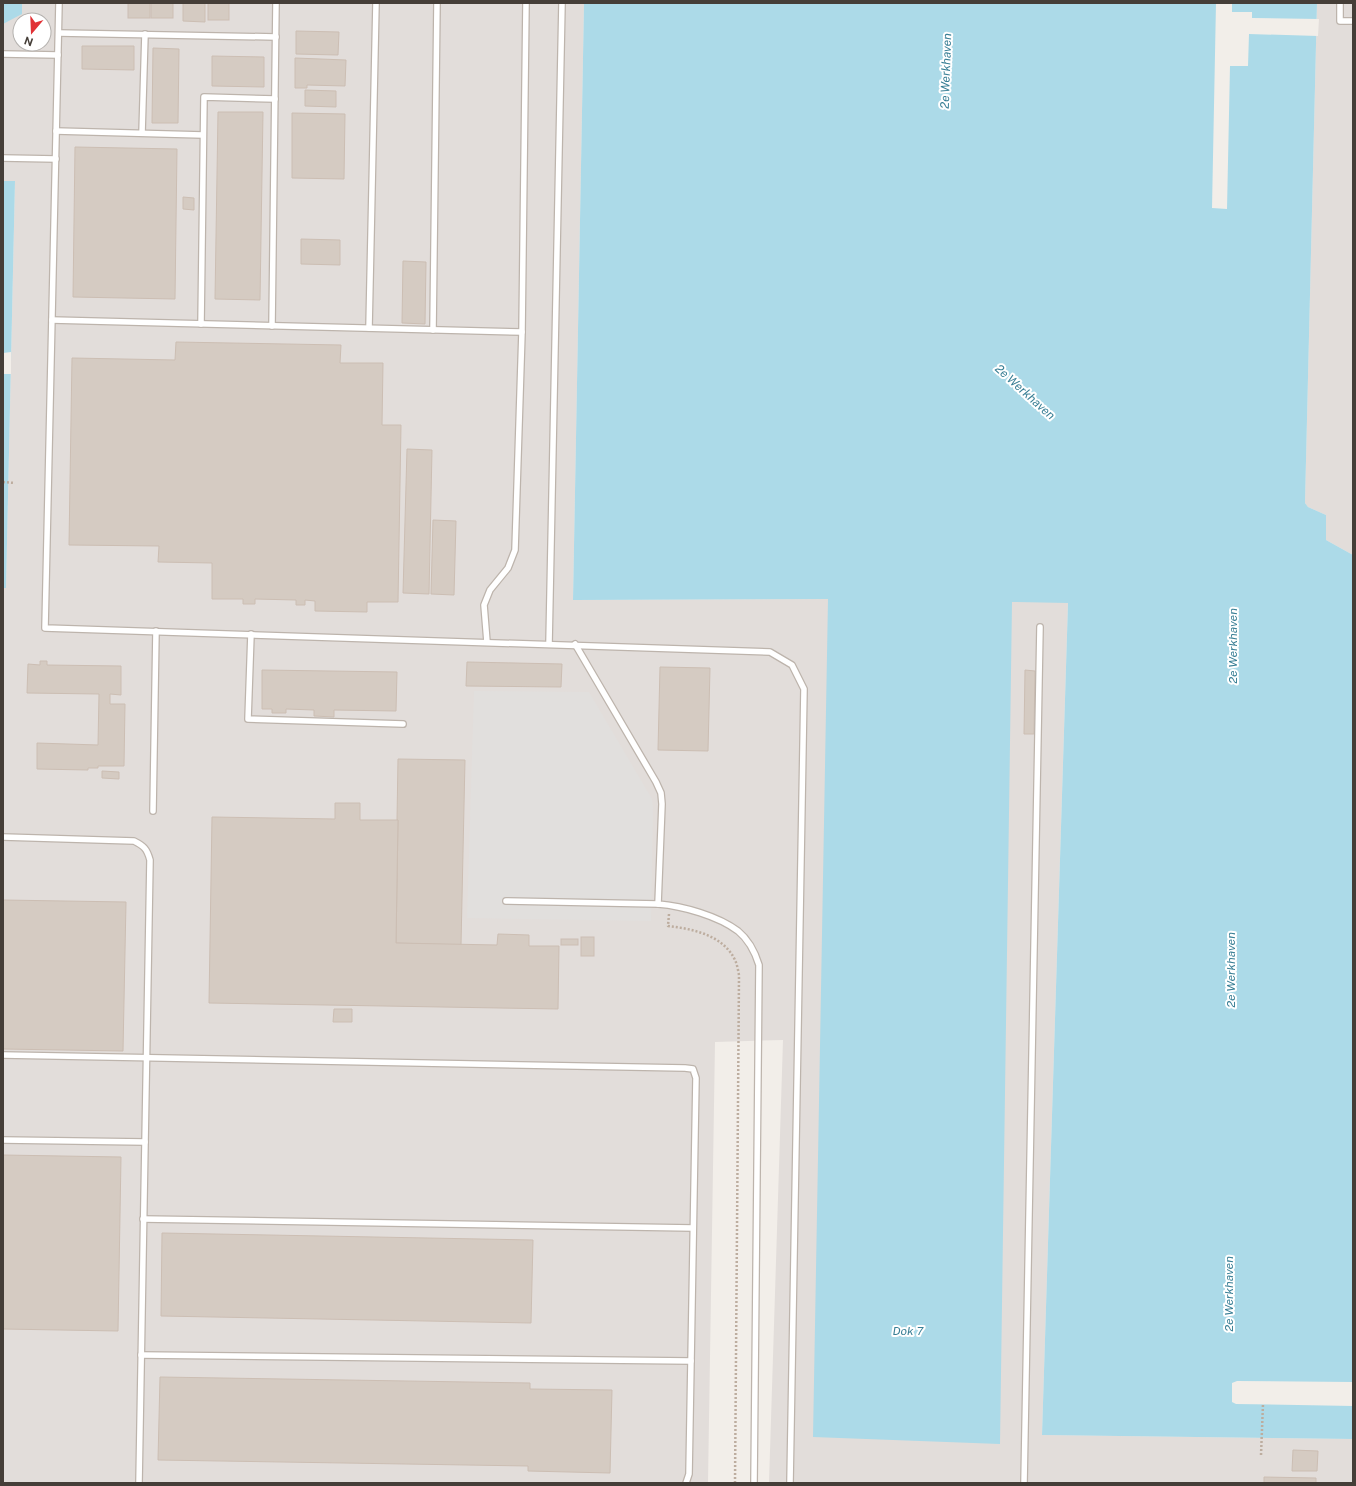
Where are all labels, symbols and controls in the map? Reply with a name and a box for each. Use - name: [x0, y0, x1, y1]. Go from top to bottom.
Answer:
- north arrow: [12, 12, 52, 52]
- water label: 2e Werkhaven: [938, 33, 954, 109]
- text: N: [23, 34, 35, 49]
- water label: 2e Werkhaven: [992, 361, 1058, 423]
- water label: 2e Werkhaven: [1226, 608, 1240, 684]
- water label: 2e Werkhaven: [1224, 932, 1238, 1008]
- water label: 2e Werkhaven: [1222, 1256, 1236, 1332]
- water label: Dok 7: [893, 1324, 925, 1338]

